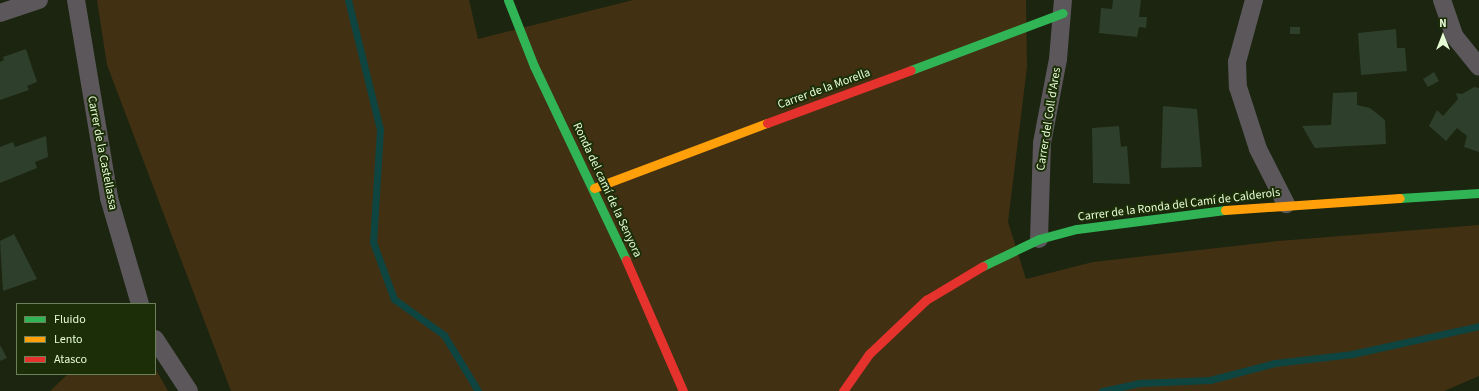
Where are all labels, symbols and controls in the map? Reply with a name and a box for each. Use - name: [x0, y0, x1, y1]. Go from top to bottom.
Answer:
- north arrow: [1423, 16, 1463, 56]
- text: N: [1439, 16, 1447, 31]
- street label: Carrer de la Morella: [776, 66, 872, 112]
- street label: Carrer del Coll d'Ares: [1034, 66, 1064, 172]
- street label: Carrer de la Castellassa: [84, 95, 120, 211]
- street label: Ronda del camí de la Senyora: [569, 120, 645, 260]
- street label: Carrer de la Ronda del Camí de Calderols: [1077, 185, 1281, 225]
- legend: [16, 303, 156, 375]
- text: Fluido: [54, 311, 86, 328]
- text: Lento: [54, 331, 83, 348]
- text: Atasco: [54, 351, 87, 368]

